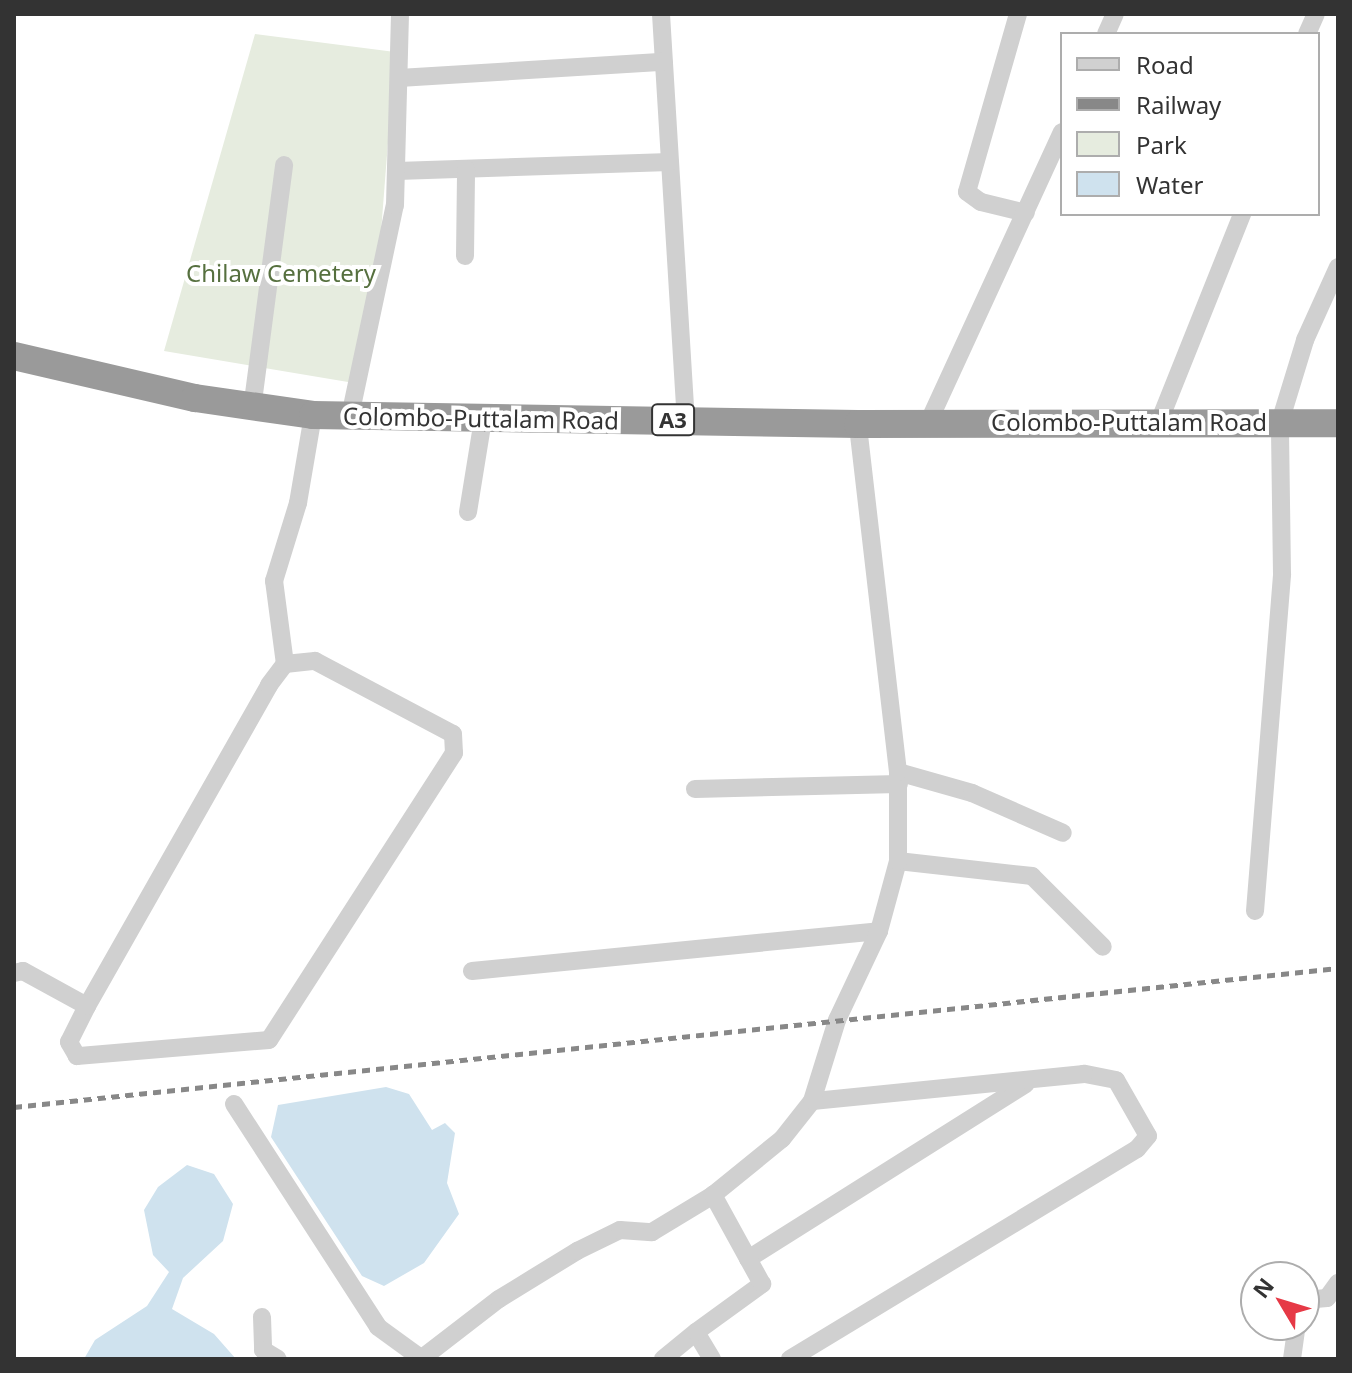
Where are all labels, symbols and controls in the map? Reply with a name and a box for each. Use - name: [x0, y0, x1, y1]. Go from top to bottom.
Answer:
- legend: [1060, 32, 1320, 216]
- text: Road: [1136, 48, 1194, 81]
- text: Railway: [1136, 88, 1221, 121]
- text: Park: [1136, 128, 1187, 161]
- text: Water: [1136, 168, 1203, 201]
- park label: Chilaw Cemetery: [186, 259, 376, 287]
- street label: Colombo-Puttalam Road: [343, 401, 619, 435]
- road number: A3: [651, 402, 695, 438]
- street label: Colombo-Puttalam Road: [991, 408, 1267, 436]
- north arrow: [1240, 1261, 1320, 1341]
- text: N: [1245, 1271, 1280, 1304]

